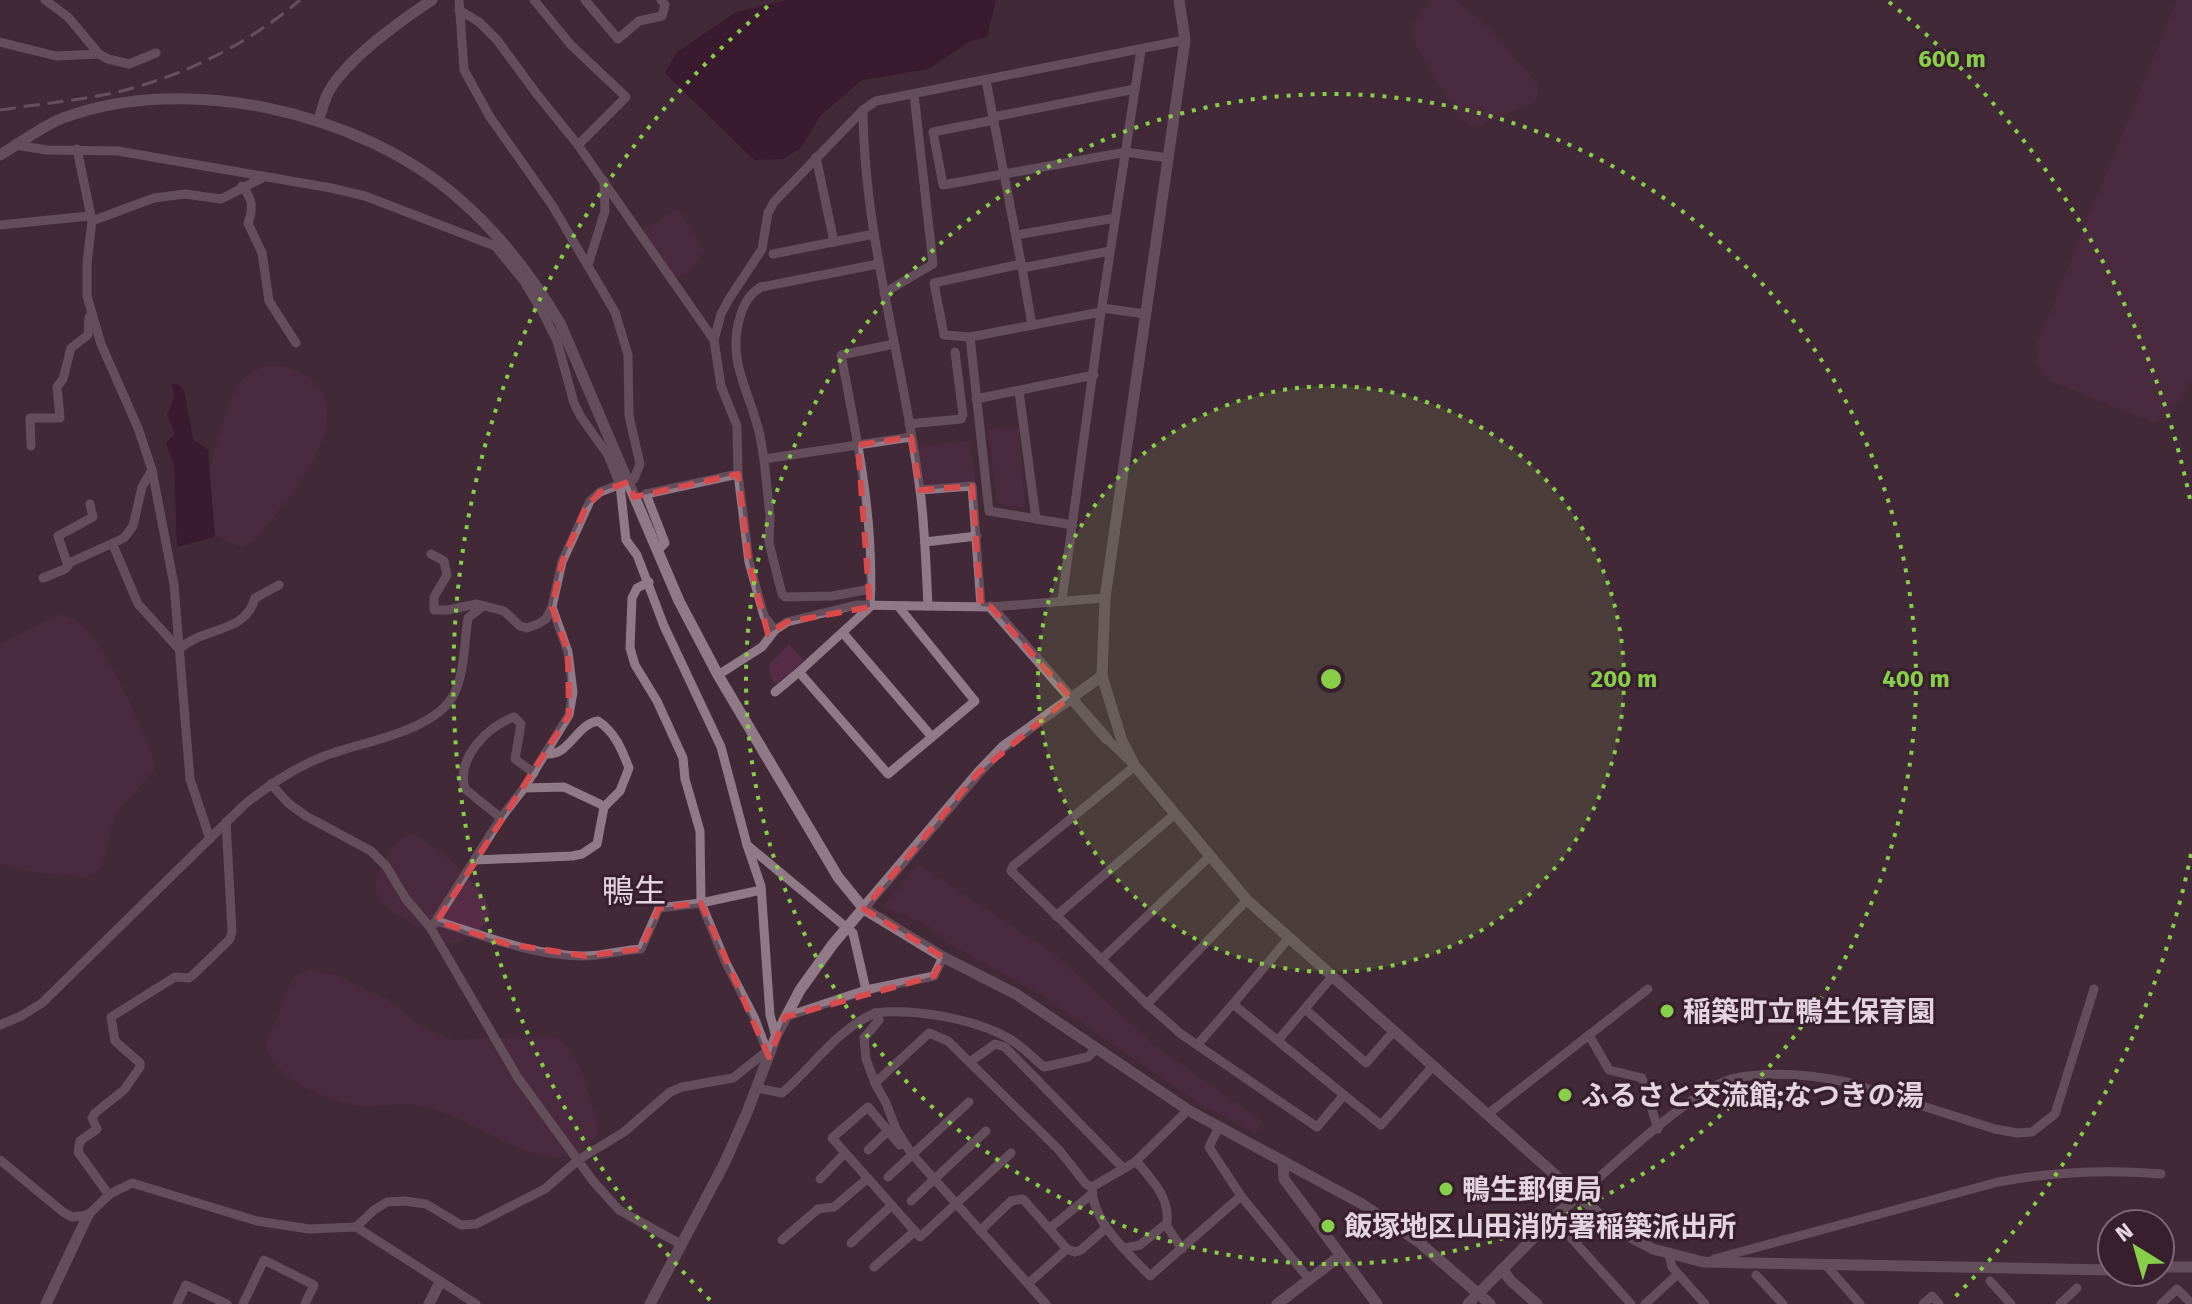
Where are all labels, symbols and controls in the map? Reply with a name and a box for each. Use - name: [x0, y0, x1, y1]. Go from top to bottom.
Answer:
- text: 600 m: [1918, 45, 1986, 73]
- centre of rings: [1317, 665, 1345, 693]
- text: 200 m: [1591, 665, 1657, 693]
- text: 400 m: [1882, 665, 1950, 693]
- district label: 鴨生: [602, 872, 666, 910]
- place label: 稲築町立鴨生保育園: [1683, 995, 1935, 1028]
- marker: 稲築町立鴨生保育園: [1658, 1002, 1676, 1020]
- place label: ふるさと交流館;なつきの湯: [1581, 1079, 1924, 1112]
- marker: ふるさと交流館;なつきの湯: [1556, 1086, 1574, 1104]
- place label: 鴨生郵便局: [1462, 1173, 1602, 1206]
- marker: 鴨生郵便局: [1437, 1180, 1455, 1198]
- north arrow: [2096, 1208, 2176, 1288]
- place label: 飯塚地区山田消防署稲築派出所: [1344, 1210, 1736, 1243]
- marker: 飯塚地区山田消防署稲築派出所: [1319, 1217, 1337, 1235]
- text: N: [2110, 1217, 2138, 1248]

